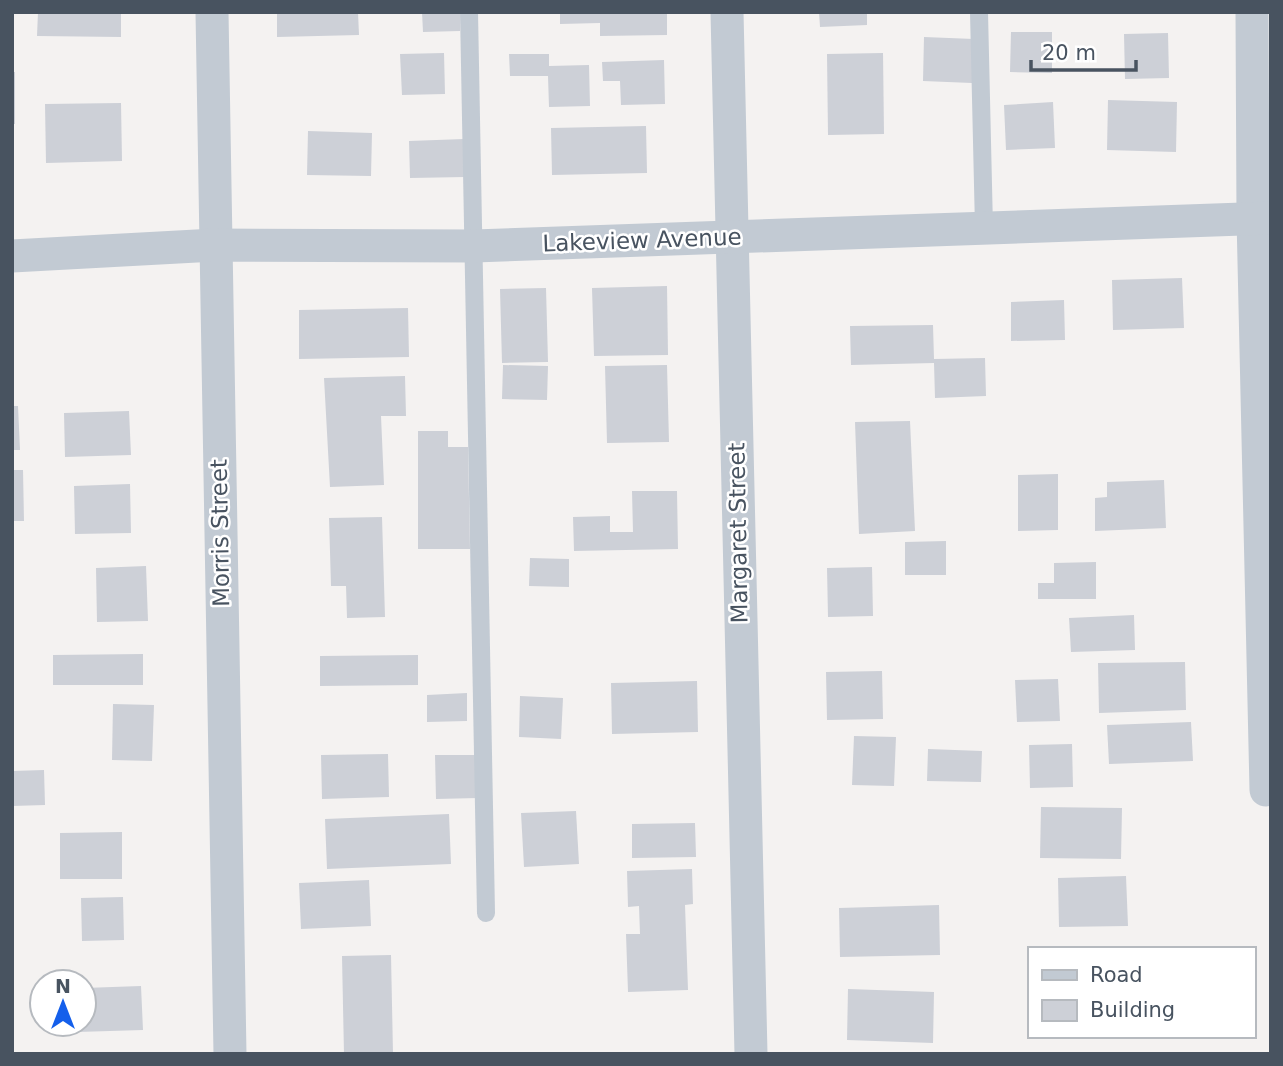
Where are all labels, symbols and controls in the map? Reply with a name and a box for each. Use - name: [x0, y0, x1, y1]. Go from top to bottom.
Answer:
- scale bar: [1031, 28, 1136, 72]
- text: 20 m: [1042, 41, 1096, 65]
- street label: Lakeview Avenue: [542, 224, 742, 256]
- street label: Margaret Street: [723, 442, 753, 624]
- street label: Morris Street: [206, 459, 234, 607]
- legend: [1028, 947, 1255, 1038]
- text: Road: [1090, 963, 1143, 987]
- north arrow: [28, 968, 98, 1038]
- text: N: [55, 975, 71, 997]
- text: Building: [1090, 998, 1175, 1022]

